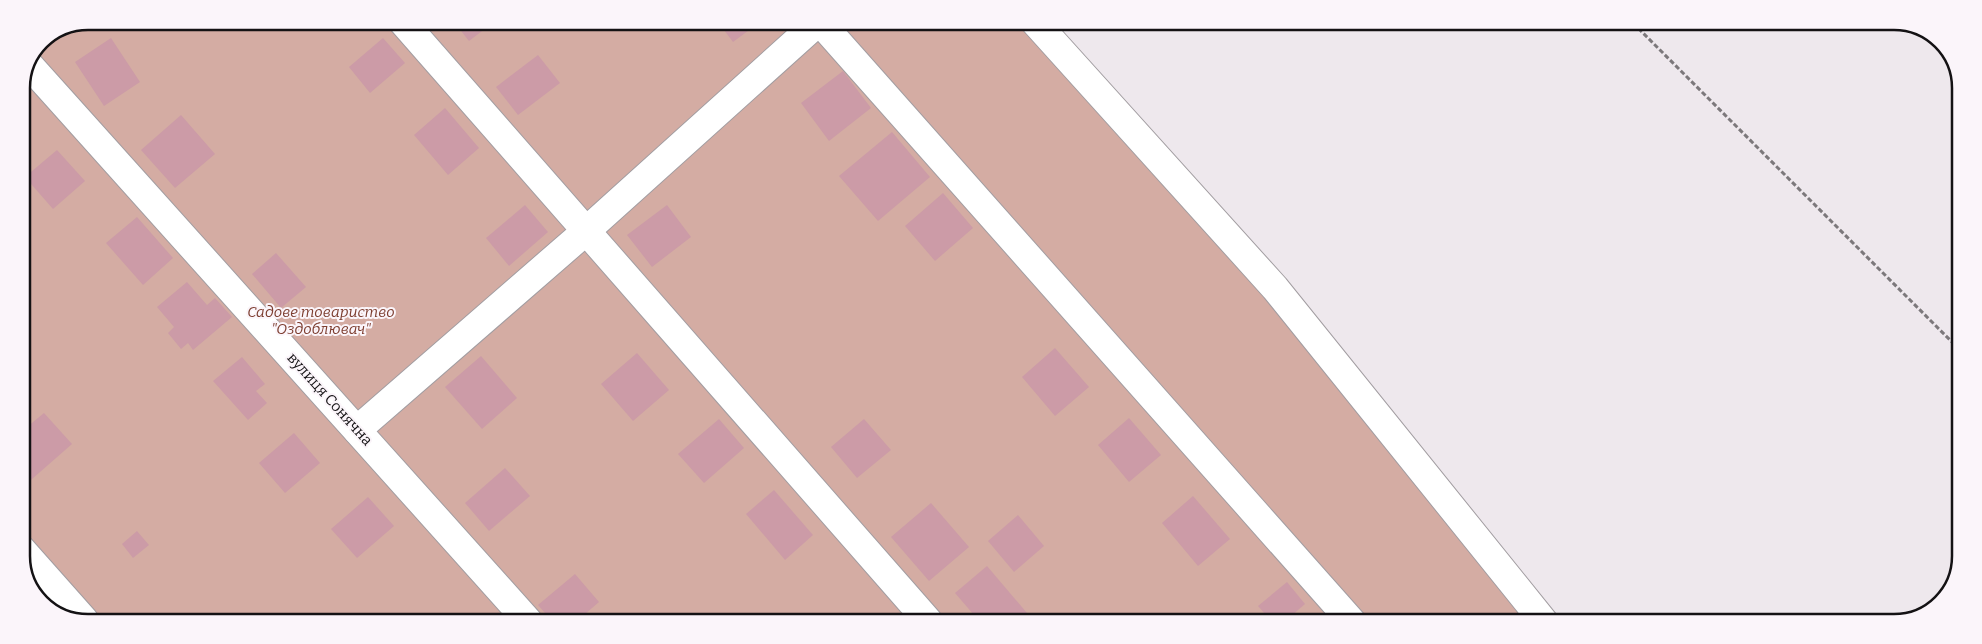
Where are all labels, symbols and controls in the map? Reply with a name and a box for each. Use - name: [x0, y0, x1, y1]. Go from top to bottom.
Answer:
- park label: Садове товариство "Оздоблювач": [247, 303, 395, 338]
- street label: вулиця Сонячна: [284, 349, 376, 449]

